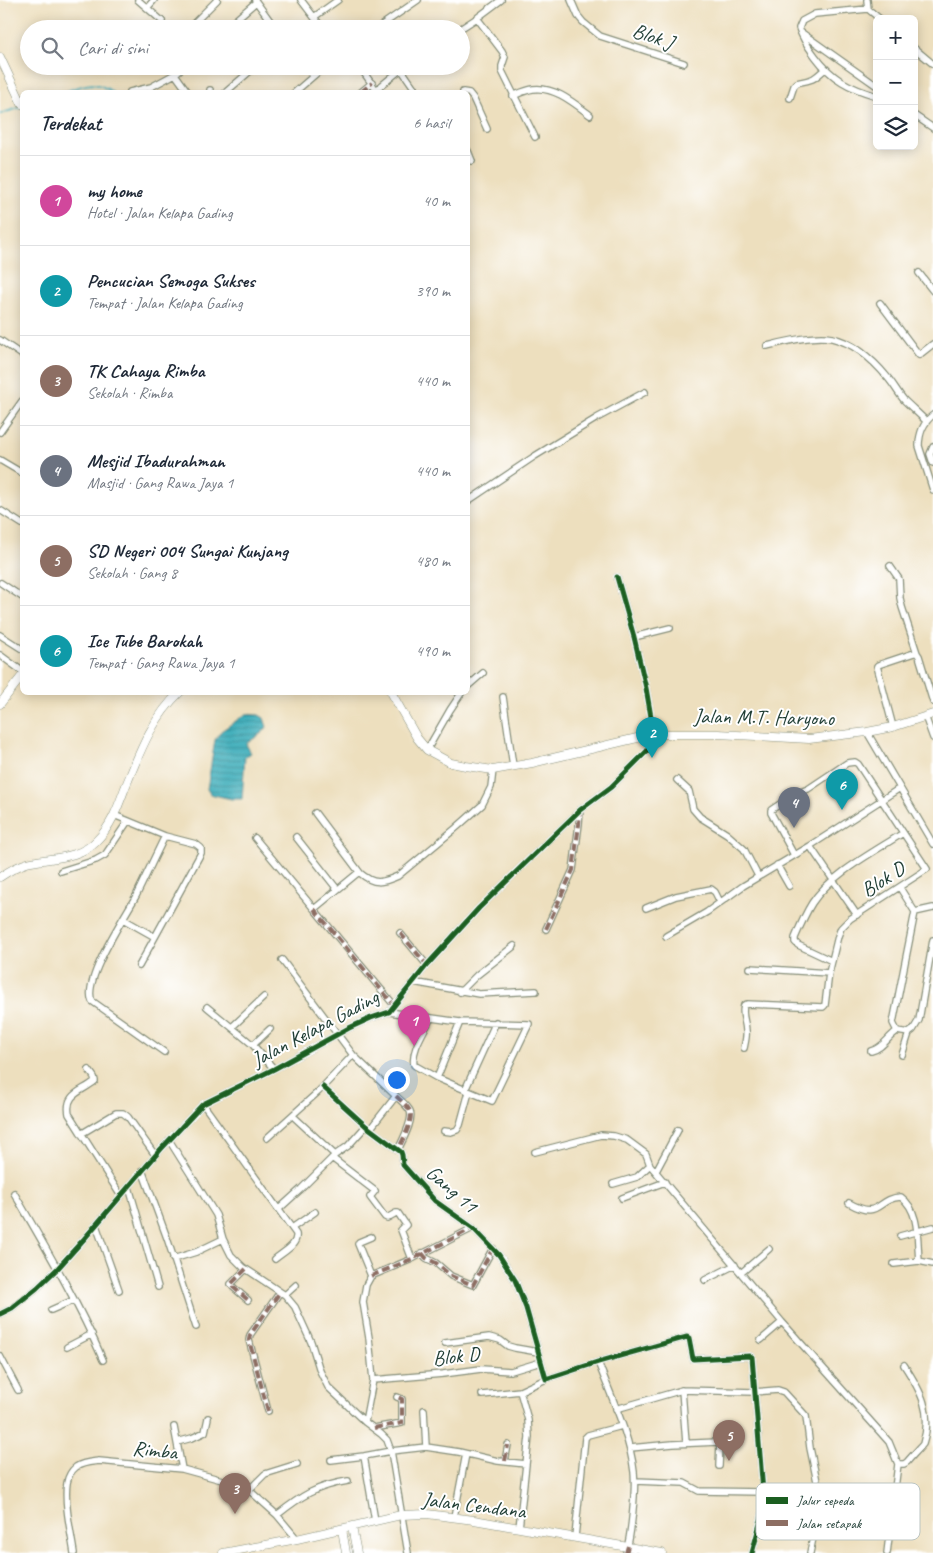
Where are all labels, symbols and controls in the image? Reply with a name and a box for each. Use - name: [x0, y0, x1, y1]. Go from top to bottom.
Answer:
- map controls: [873, 15, 918, 150]
- button: +: [873, 15, 918, 60]
- street label: Blok J: [629, 17, 680, 56]
- search box: [20, 20, 470, 75]
- icon: search: [38, 34, 66, 62]
- text: Cari di sini: [78, 36, 148, 60]
- button: −: [873, 60, 918, 105]
- button: layers: [873, 105, 918, 150]
- text: Terdekat: [40, 110, 101, 136]
- text: 6 hasil: [413, 113, 450, 133]
- text: my home: [87, 179, 142, 203]
- text: 1: [52, 191, 60, 211]
- text: 40 m: [423, 191, 450, 211]
- text: Hotel · Jalan Kelapa Gading: [87, 203, 233, 223]
- text: Pencucian Semoga Sukses: [87, 269, 255, 293]
- text: 2: [52, 281, 60, 301]
- text: 390 m: [416, 281, 450, 301]
- text: Tempat · Jalan Kelapa Gading: [87, 293, 243, 313]
- text: TK Cahaya Rimba: [87, 359, 205, 383]
- text: 3: [52, 371, 60, 391]
- text: 440 m: [416, 371, 450, 391]
- text: Sekolah · Rimba: [87, 383, 172, 403]
- text: Mesjid Ibadurahman: [87, 449, 225, 473]
- text: 4: [52, 461, 60, 481]
- text: 440 m: [416, 461, 450, 481]
- text: Masjid · Gang Rawa Jaya 1: [87, 473, 233, 493]
- text: SD Negeri 004 Sungai Kunjang: [87, 539, 288, 563]
- text: 5: [53, 551, 59, 571]
- text: 480 m: [416, 551, 450, 571]
- text: Sekolah · Gang 8: [87, 563, 177, 583]
- text: Ice Tube Barokah: [87, 629, 202, 653]
- text: 6: [52, 641, 60, 661]
- text: 490 m: [416, 641, 450, 661]
- text: Tempat · Gang Rawa Jaya 1: [87, 653, 235, 673]
- street label: Jalan M.T. Haryono: [693, 703, 836, 731]
- pin: 2: [636, 717, 668, 758]
- pin: 6: [826, 769, 858, 810]
- pin: 4: [778, 787, 810, 828]
- street label: Blok D: [856, 854, 911, 903]
- street label: Jalan Kelapa Gading: [246, 983, 385, 1073]
- pin: 1: [398, 1005, 430, 1046]
- your location: [384, 1067, 410, 1093]
- street label: Gang 11: [421, 1159, 484, 1220]
- street label: Blok D: [431, 1340, 483, 1371]
- pin: 5: [713, 1420, 745, 1461]
- street label: Rimba: [131, 1435, 180, 1465]
- pin: 3: [219, 1473, 251, 1514]
- legend: [756, 1483, 920, 1540]
- street label: Jalan Cendana: [420, 1486, 529, 1524]
- text: Jalur sepeda: [796, 1492, 855, 1509]
- text: Jalan setapak: [796, 1515, 862, 1532]

